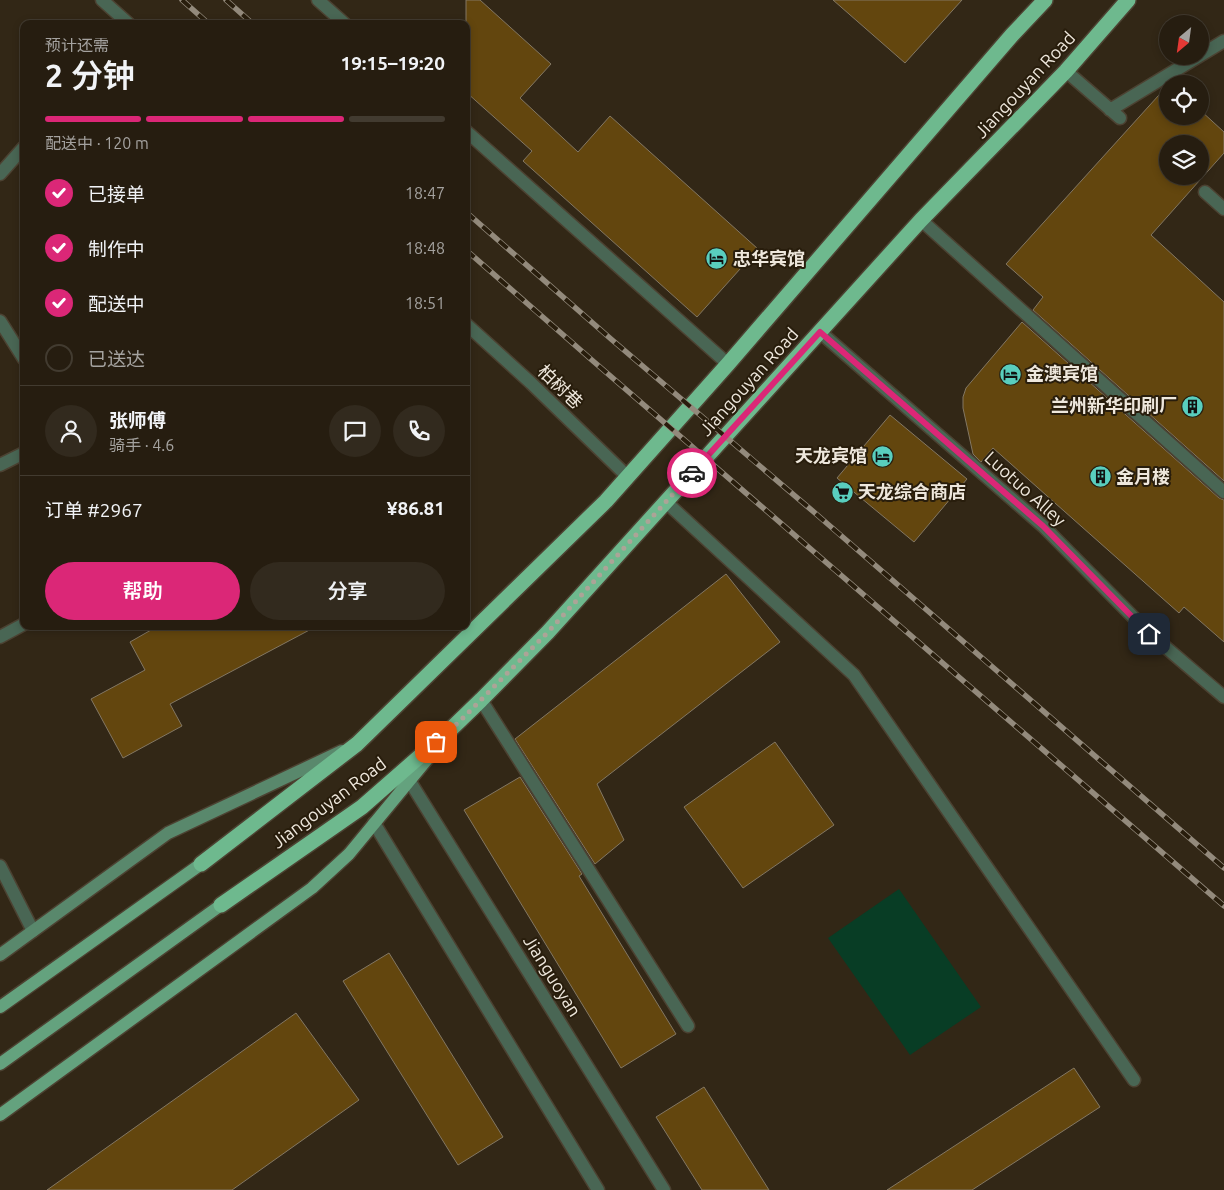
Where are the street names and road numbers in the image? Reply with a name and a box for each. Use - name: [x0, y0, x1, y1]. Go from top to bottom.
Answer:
- street label: Jiangouyan Road: [970, 27, 1079, 141]
- street label: Jiangouyan Road: [695, 323, 802, 439]
- street label: 柏树巷: [534, 360, 587, 412]
- street label: Luotuo Alley: [981, 447, 1070, 530]
- street label: Jiangouyan Road: [267, 753, 389, 852]
- street label: Jianguoyan: [520, 931, 586, 1020]

